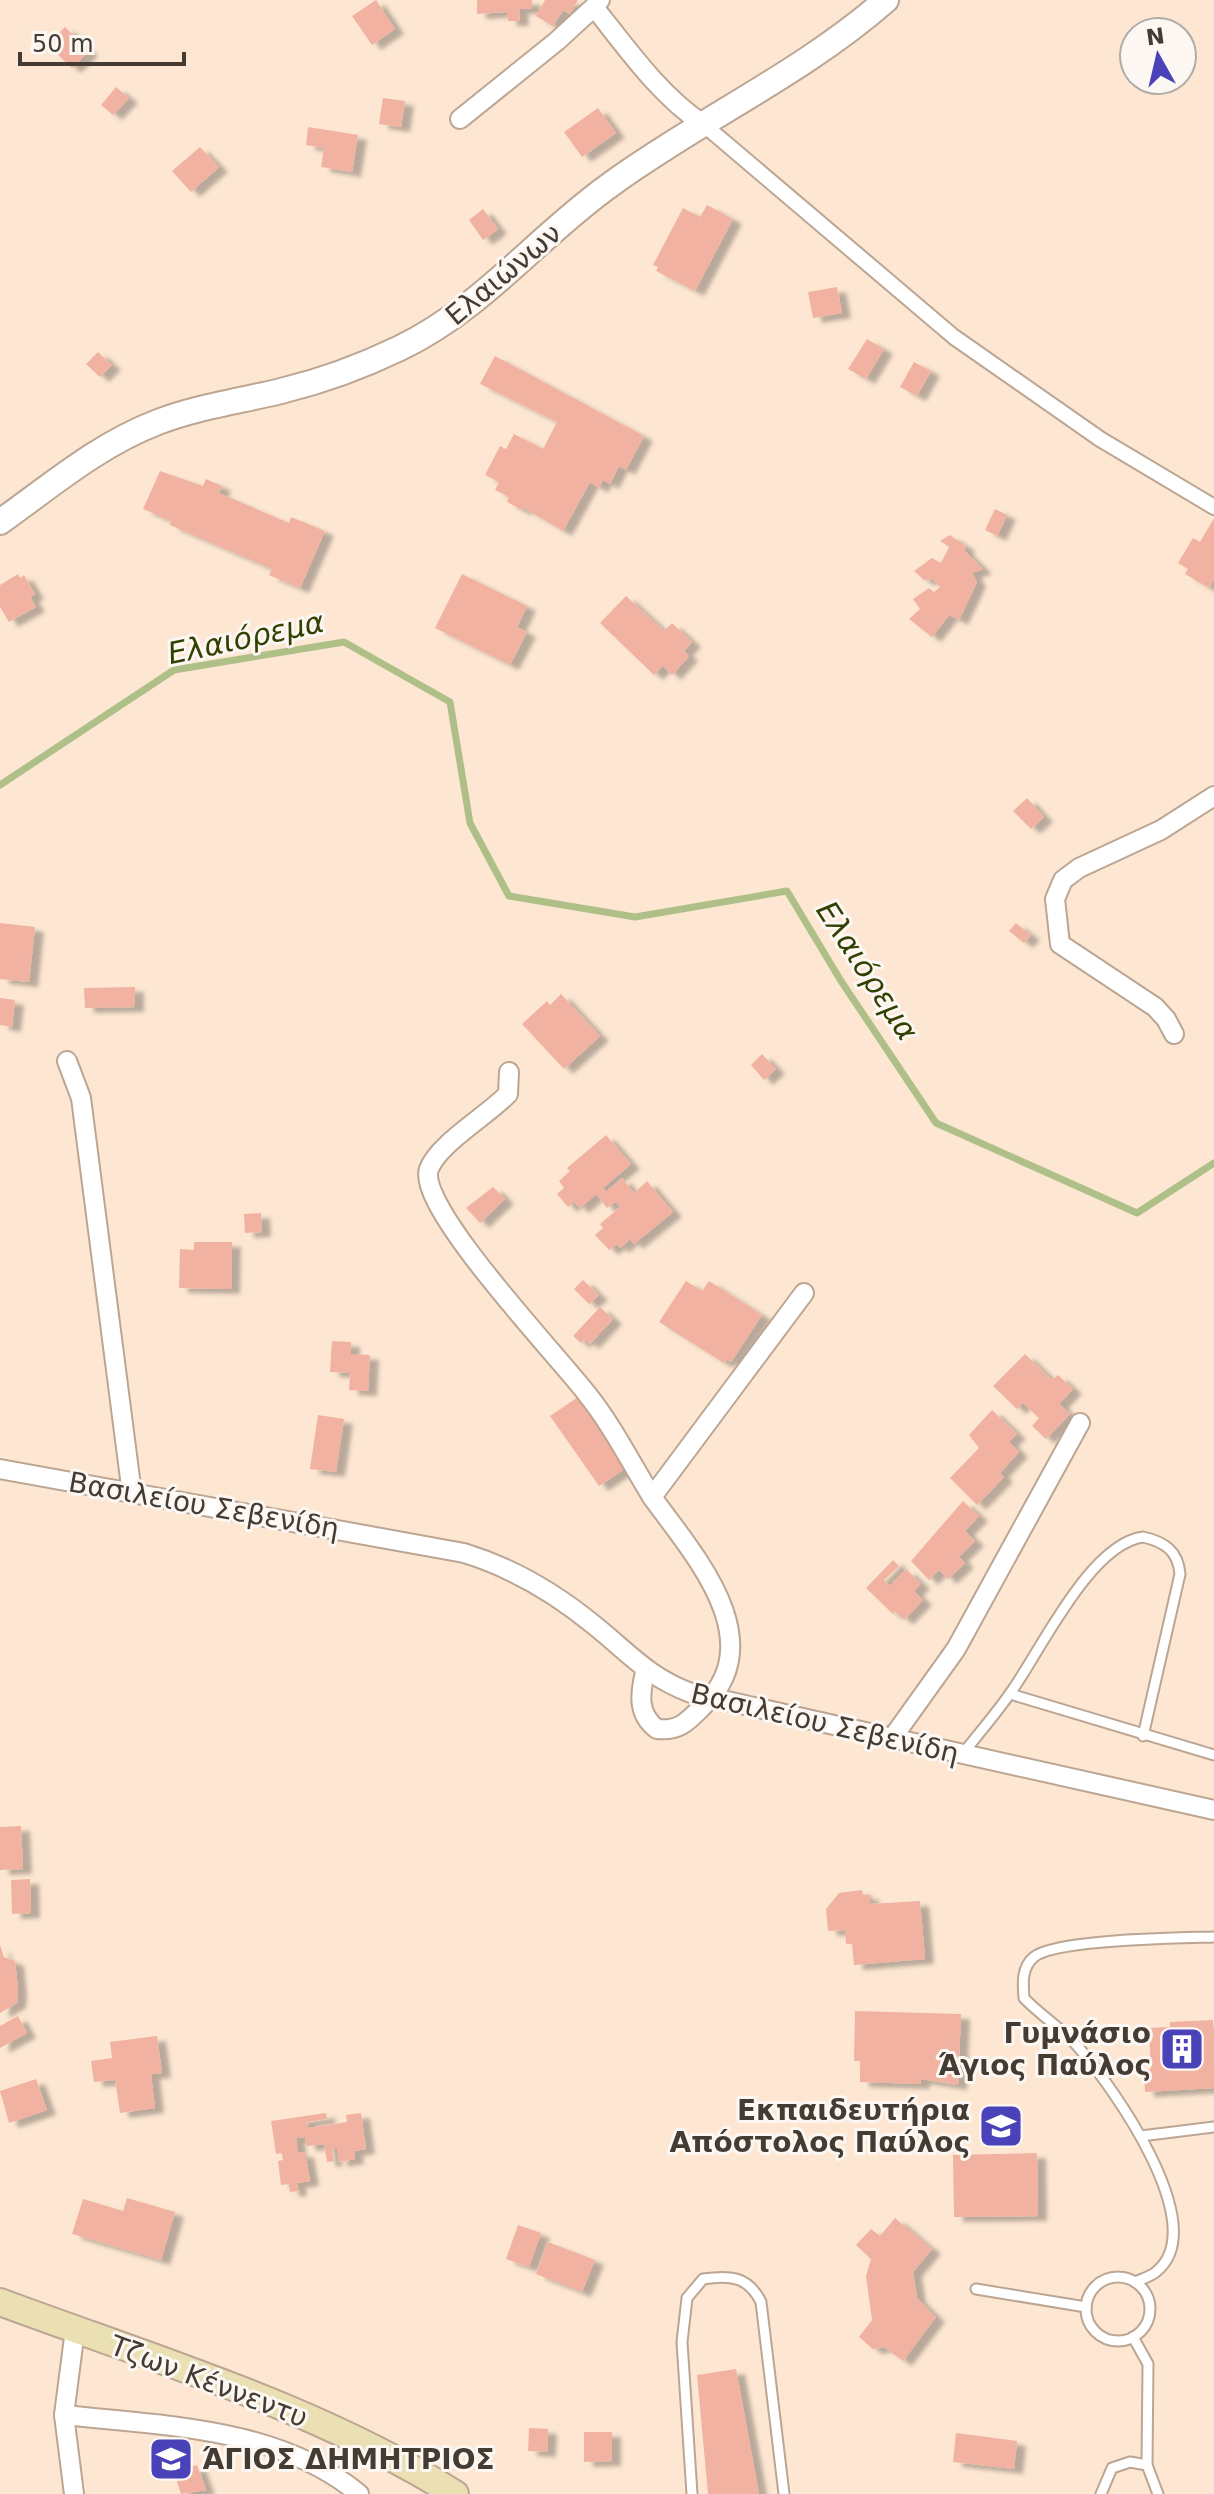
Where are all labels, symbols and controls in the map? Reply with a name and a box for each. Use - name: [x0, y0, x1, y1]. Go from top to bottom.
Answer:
- scale bar: [20, 16, 184, 66]
- north arrow: [1118, 16, 1198, 96]
- text: N: [1144, 23, 1166, 50]
- text: 50 m: [32, 30, 94, 58]
- street label: Ελαιώνων: [439, 217, 568, 332]
- water label: Ελαιόρεμα: [164, 604, 328, 671]
- water label: Ελαιόρεμα: [809, 894, 926, 1047]
- street label: Βασιλείου Σεβενίδη: [66, 1465, 342, 1546]
- street label: Βασιλείου Σεβενίδη: [688, 1677, 962, 1770]
- place label: Γυμνάσιο Άγιος Παύλος: [938, 2017, 1151, 2082]
- building icon: Γυμνάσιο Άγιος Παύλος: [1158, 2025, 1206, 2073]
- place label: Εκπαιδευτήρια Απόστολος Παύλος: [670, 2094, 970, 2159]
- school or university icon: Εκπαιδευτήρια Απόστολος Παύλος: [977, 2102, 1025, 2150]
- street label: Τζων Κέννεντυ: [104, 2328, 312, 2434]
- school or university icon: ΆΓΙΟΣ ΔΗΜΗΤΡΙΟΣ: [147, 2435, 195, 2483]
- place label: ΆΓΙΟΣ ΔΗΜΗΤΡΙΟΣ: [202, 2443, 495, 2476]

